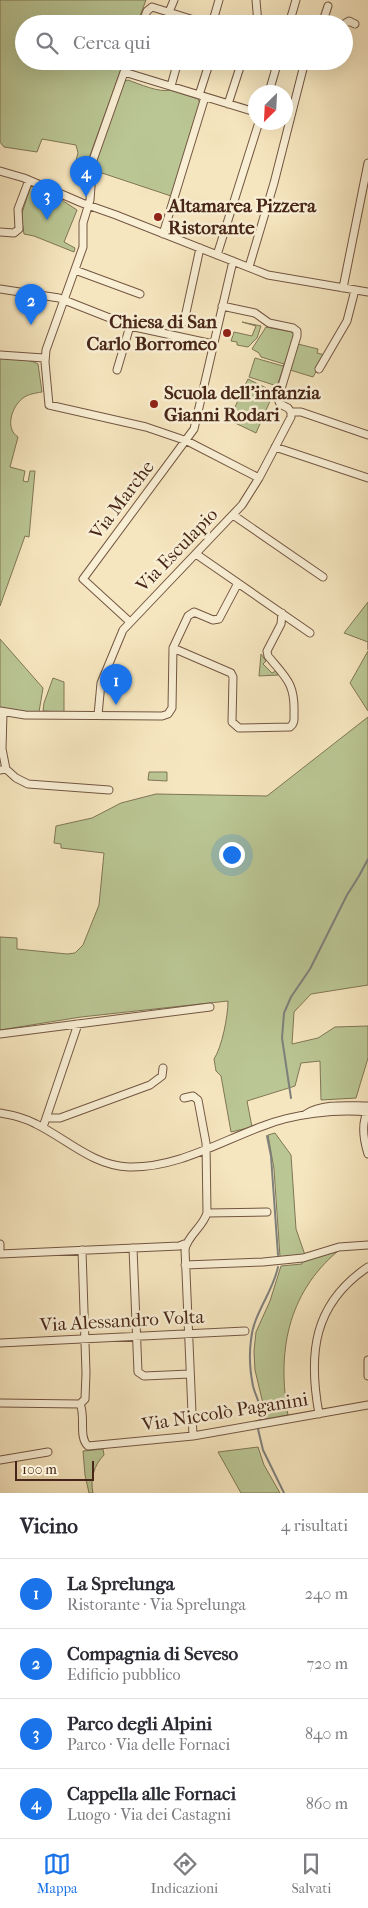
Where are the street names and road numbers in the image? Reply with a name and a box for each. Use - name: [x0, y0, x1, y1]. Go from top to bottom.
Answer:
- street label: Via Marche: [85, 456, 159, 545]
- street label: Via Esculapio: [131, 503, 223, 597]
- street label: Via Alessandro Volta: [38, 1306, 205, 1336]
- street label: Via Niccolò Paganini: [139, 1388, 310, 1436]

